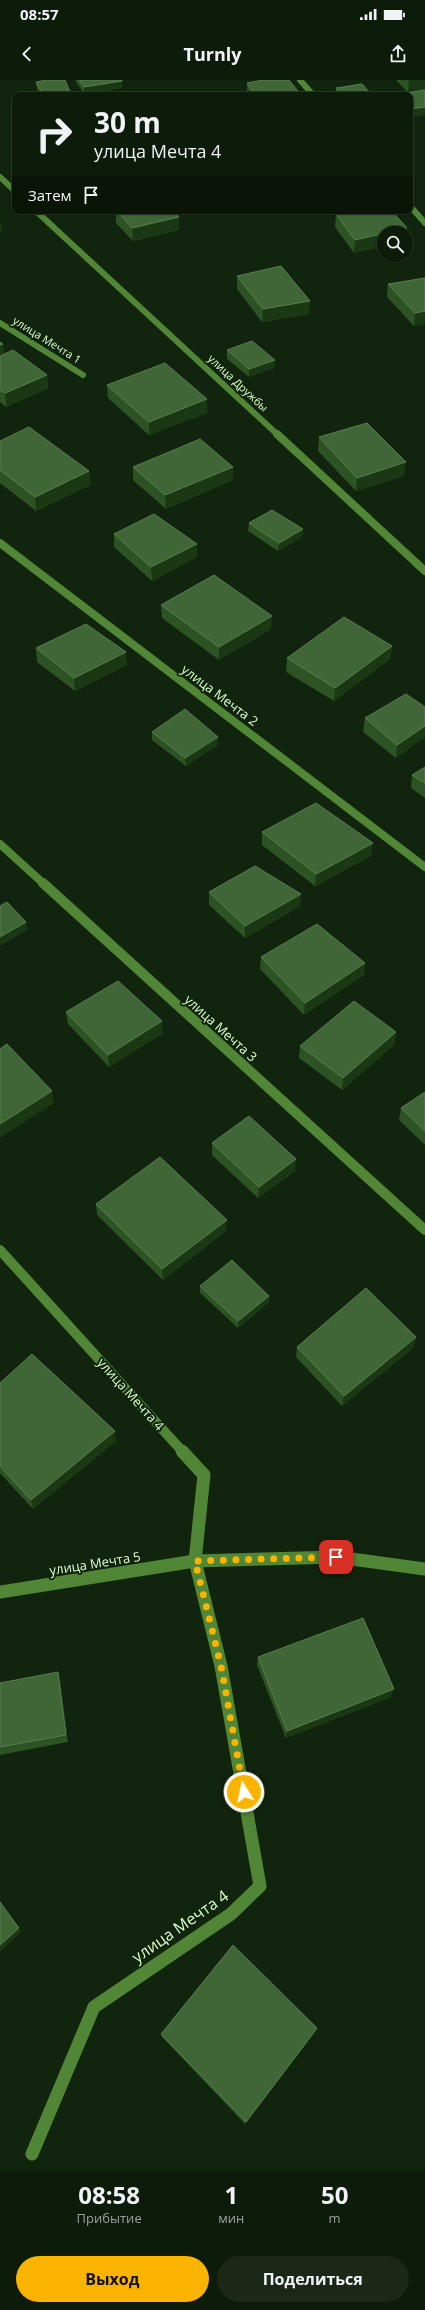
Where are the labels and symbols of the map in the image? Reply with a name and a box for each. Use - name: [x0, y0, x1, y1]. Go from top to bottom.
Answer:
- street label: улица Мечта 1: [10, 313, 84, 367]
- street label: улица Дружбы: [205, 351, 272, 415]
- street label: улица Мечта 2: [178, 660, 262, 730]
- street label: улица Мечта 3: [181, 991, 261, 1065]
- street label: улица Мечта 4: [94, 1354, 169, 1435]
- pin: [319, 1540, 353, 1574]
- street label: улица Мечта 5: [48, 1547, 142, 1579]
- position arrow: [223, 1771, 265, 1813]
- street label: улица Мечта 4: [127, 1885, 233, 1967]

